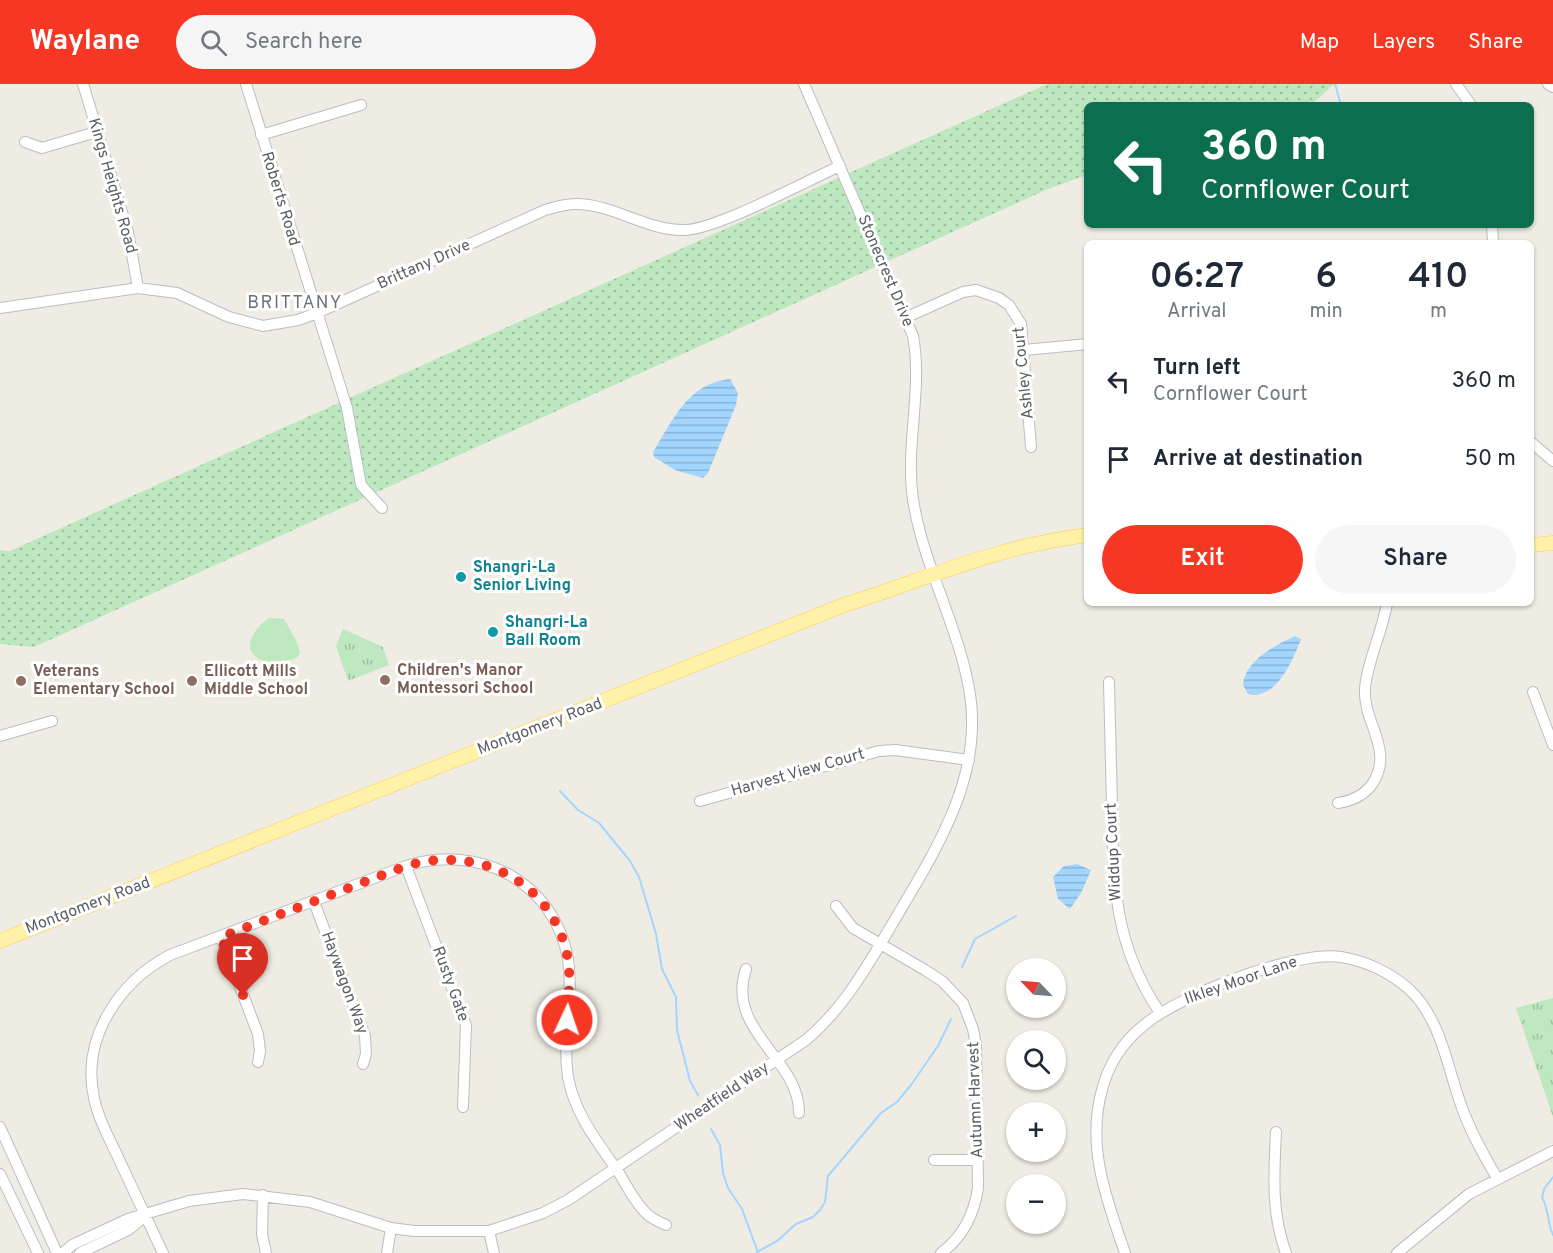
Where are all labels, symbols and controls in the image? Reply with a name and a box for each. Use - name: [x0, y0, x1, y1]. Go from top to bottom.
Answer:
- search box: [176, 15, 596, 69]
- text: Waylane: [30, 24, 140, 60]
- icon: search: [197, 26, 230, 59]
- text: Search here: [245, 29, 363, 56]
- text: Map: [1300, 29, 1339, 56]
- text: Layers: [1372, 29, 1435, 56]
- text: Share: [1468, 29, 1523, 56]
- street label: Kings Heights Road: [83, 116, 141, 256]
- text: 360 m: [1201, 122, 1327, 175]
- icon: left: [1102, 126, 1180, 204]
- street label: Roberts Road: [256, 149, 304, 249]
- text: Cornflower Court: [1201, 174, 1410, 208]
- street label: Stonecrest Drive: [852, 212, 918, 330]
- street label: Brittany Drive: [374, 235, 474, 295]
- text: 06:27: [1149, 255, 1244, 301]
- text: 6: [1315, 255, 1337, 301]
- text: 410: [1408, 255, 1469, 301]
- district label: BRITTANY: [247, 292, 343, 315]
- text: Arrival: [1167, 299, 1227, 325]
- text: min: [1309, 299, 1343, 325]
- text: m: [1430, 299, 1447, 325]
- street label: Ashley Court: [1009, 326, 1039, 420]
- text: Turn left: [1153, 355, 1241, 382]
- icon: left: [1102, 365, 1135, 398]
- text: 360 m: [1452, 368, 1516, 395]
- text: Cornflower Court: [1153, 382, 1308, 408]
- icon: arrive: [1102, 443, 1135, 476]
- text: Arrive at destination: [1153, 446, 1363, 473]
- text: 50 m: [1464, 446, 1516, 473]
- button: Exit: [1102, 525, 1303, 594]
- button: Share: [1315, 525, 1516, 594]
- place label: Shangri-La Senior Living: [473, 558, 571, 596]
- marker: Shangri-La Senior Living: [454, 570, 468, 584]
- place label: Shangri-La Ball Room: [505, 613, 588, 651]
- marker: Shangri-La Ball Room: [486, 625, 500, 639]
- place label: Children's Manor Montessori School: [397, 661, 533, 699]
- place label: Veterans Elementary School: [33, 662, 175, 700]
- place label: Ellicott Mills Middle School: [204, 662, 308, 700]
- marker: Children's Manor Montessori School: [378, 673, 392, 687]
- marker: Veterans Elementary School: [14, 674, 28, 688]
- marker: Ellicott Mills Middle School: [185, 674, 199, 688]
- street label: Montgomery Road: [475, 694, 605, 760]
- street label: Harvest View Court: [729, 744, 867, 802]
- street label: Widdup Court: [1101, 802, 1127, 902]
- street label: Montgomery Road: [23, 873, 153, 939]
- street label: Haywagon Way: [316, 929, 372, 1037]
- pin: [217, 933, 268, 995]
- icon: arrive: [226, 942, 259, 975]
- street label: Rusty Gate: [427, 944, 473, 1024]
- street label: Ilkley Moor Lane: [1182, 952, 1300, 1010]
- north arrow: [1006, 958, 1066, 1018]
- map controls: [1006, 958, 1066, 1234]
- position arrow: [535, 988, 599, 1052]
- button: search: [1006, 1030, 1066, 1090]
- street label: Autumn Harvest: [964, 1041, 988, 1159]
- street label: Wheatfield Way: [671, 1058, 773, 1136]
- button: +: [1006, 1102, 1066, 1162]
- button: −: [1006, 1174, 1066, 1234]

